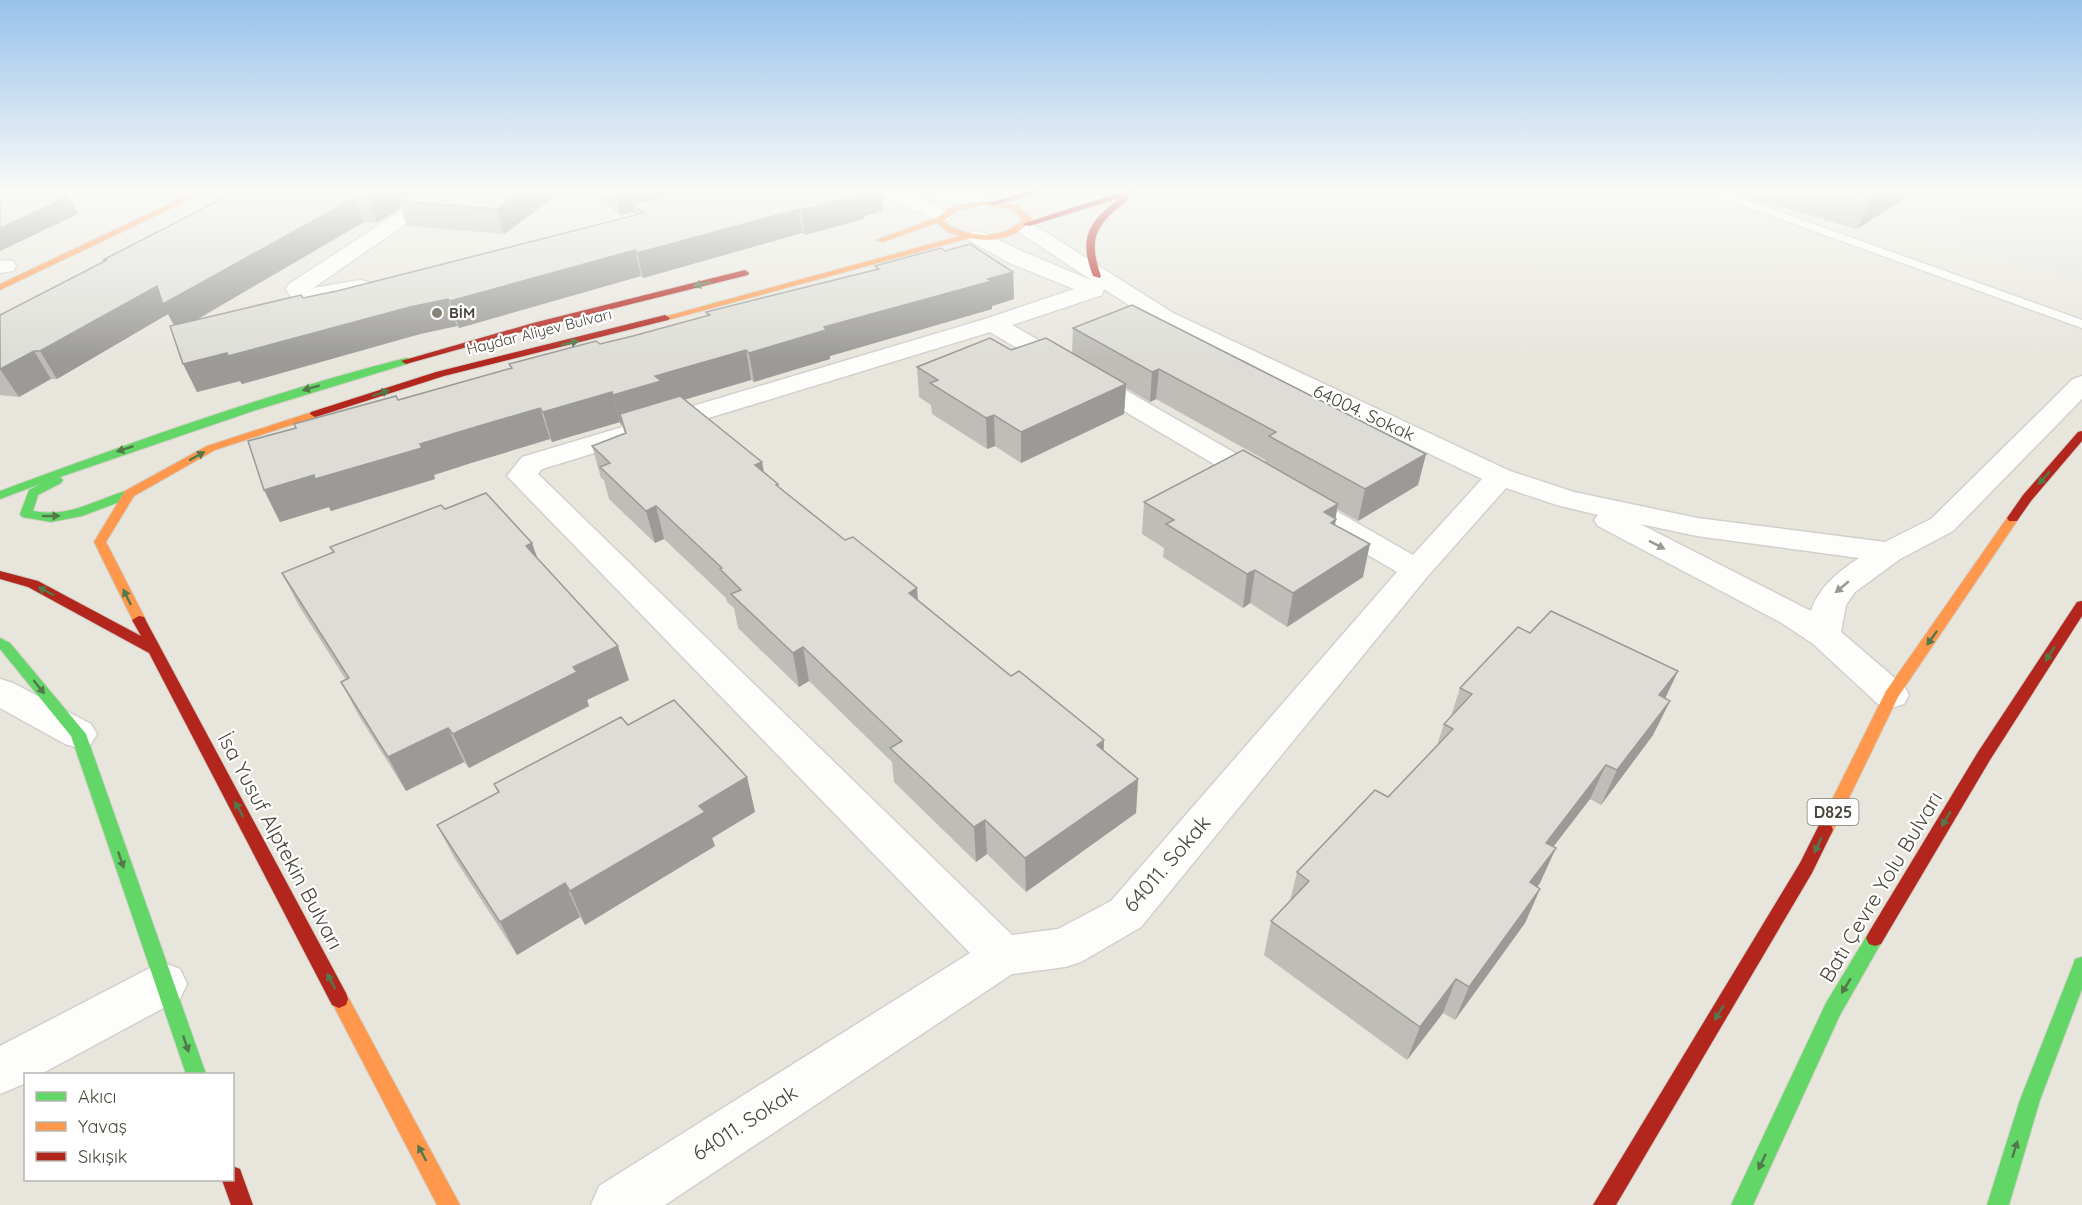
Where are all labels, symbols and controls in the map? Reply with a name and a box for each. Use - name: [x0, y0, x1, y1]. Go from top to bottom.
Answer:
- one-way arrow: [693, 280, 711, 289]
- place label: BİM: [449, 303, 475, 322]
- street label: Haydar Aliyev Bulvarı: [464, 304, 613, 359]
- marker: BİM: [430, 306, 444, 320]
- one-way arrow: [560, 337, 579, 347]
- street label: 64004. Sokak: [1310, 379, 1419, 446]
- one-way arrow: [302, 384, 320, 393]
- one-way arrow: [372, 387, 390, 397]
- one-way arrow: [116, 444, 134, 454]
- one-way arrow: [189, 451, 206, 461]
- one-way arrow: [2038, 470, 2051, 485]
- one-way arrow: [42, 511, 61, 521]
- one-way arrow: [1648, 540, 1665, 550]
- one-way arrow: [1834, 581, 1850, 594]
- one-way arrow: [38, 586, 55, 596]
- one-way arrow: [123, 588, 132, 605]
- one-way arrow: [1926, 629, 1938, 645]
- one-way arrow: [2045, 646, 2056, 662]
- one-way arrow: [32, 679, 45, 695]
- street label: İsa Yusuf Alptekin Bulvarı: [213, 728, 349, 953]
- street label: Batı Çevre Yolu Bulvarı: [1813, 786, 1947, 987]
- road number: D825: [1808, 799, 1858, 825]
- one-way arrow: [234, 800, 244, 817]
- street label: 64011. Sokak: [1117, 810, 1215, 917]
- one-way arrow: [1941, 811, 1952, 827]
- one-way arrow: [1813, 836, 1822, 853]
- one-way arrow: [117, 851, 127, 869]
- one-way arrow: [326, 972, 336, 989]
- one-way arrow: [1841, 978, 1852, 994]
- one-way arrow: [1714, 1005, 1725, 1021]
- one-way arrow: [181, 1035, 191, 1053]
- legend: [24, 1073, 234, 1181]
- street label: 64011. Sokak: [687, 1079, 802, 1166]
- text: Akıcı: [78, 1085, 116, 1108]
- text: Yavaş: [78, 1115, 127, 1138]
- one-way arrow: [2011, 1140, 2020, 1158]
- text: Sıkışık: [78, 1145, 127, 1168]
- one-way arrow: [417, 1145, 427, 1162]
- one-way arrow: [1757, 1153, 1766, 1170]

